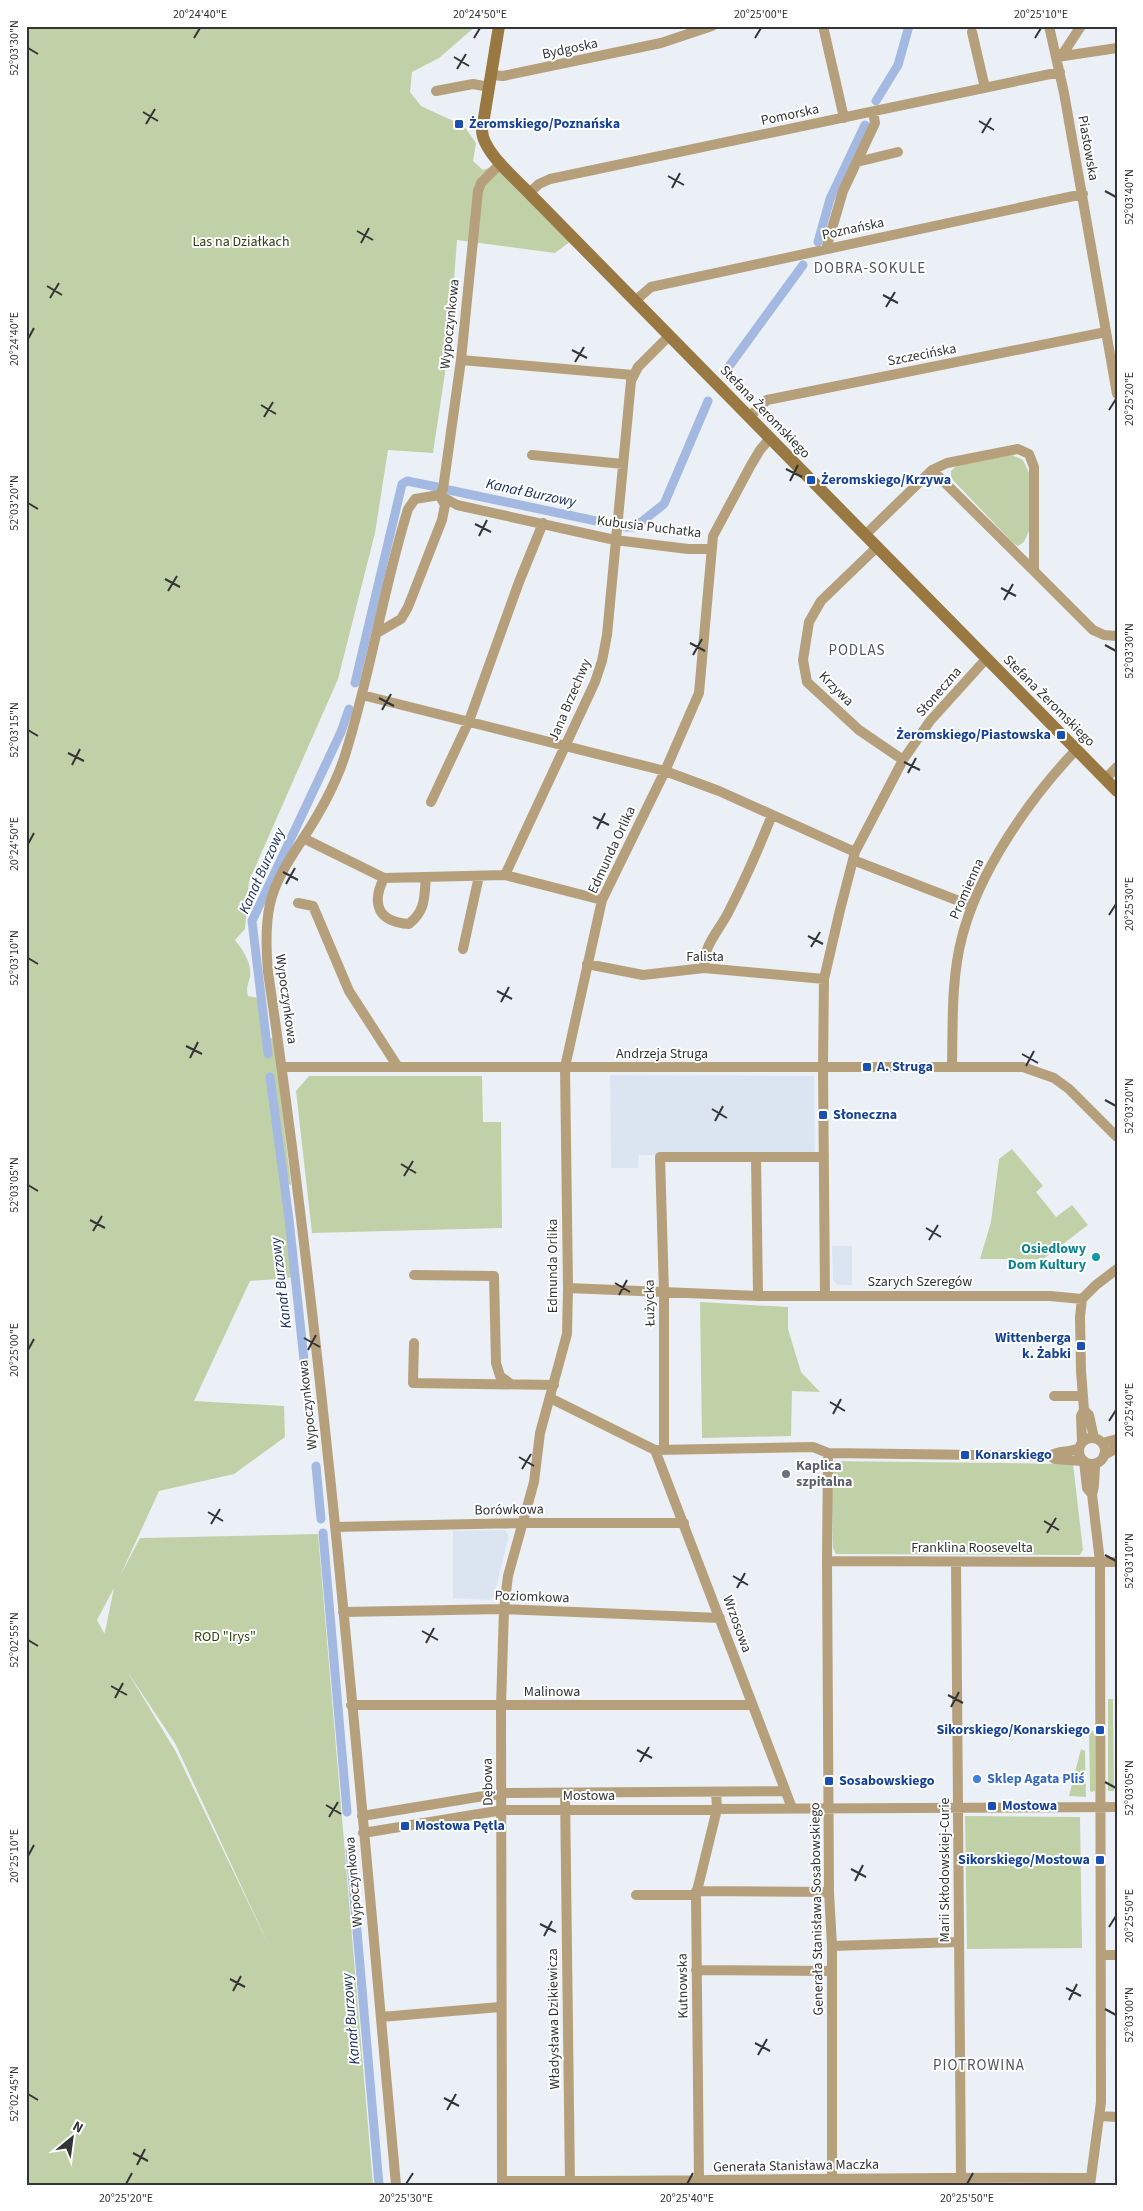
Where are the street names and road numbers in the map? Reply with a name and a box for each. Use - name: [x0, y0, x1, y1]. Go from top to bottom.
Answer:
- street label: Bydgoska: [540, 33, 600, 65]
- street label: Pomorska: [759, 99, 821, 131]
- street label: Piastowska: [1072, 114, 1104, 182]
- street label: Poznańska: [820, 213, 886, 245]
- street label: Wypoczynkowa: [435, 278, 465, 370]
- street label: Szczecińska: [886, 339, 958, 371]
- street label: Stefana Żeromskiego: [715, 361, 815, 463]
- street label: Kubusia Puchatka: [596, 511, 702, 543]
- street label: Stefana Żeromskiego: [999, 651, 1099, 751]
- street label: Jana Brzechwy: [544, 655, 597, 744]
- street label: Słoneczna: [911, 662, 967, 722]
- street label: Krzywa: [814, 667, 858, 711]
- street label: Edmunda Orlika: [583, 803, 641, 897]
- street label: Promienna: [945, 855, 989, 923]
- street label: Falista: [686, 947, 724, 967]
- street label: Wypoczynkowa: [270, 953, 302, 1045]
- street label: Andrzeja Struga: [616, 1044, 708, 1064]
- street label: Edmunda Orlika: [543, 1219, 563, 1313]
- street label: Szarych Szeregów: [868, 1272, 972, 1292]
- street label: Łużycka: [640, 1279, 660, 1328]
- street label: Wypoczynkowa: [293, 1359, 323, 1451]
- street label: Borówkowa: [474, 1499, 544, 1521]
- street label: Franklina Roosevelta: [911, 1538, 1033, 1558]
- street label: Poziomkowa: [494, 1586, 570, 1608]
- street label: Wrzosowa: [717, 1593, 757, 1655]
- street label: Malinowa: [524, 1682, 580, 1702]
- street label: Dębowa: [478, 1758, 498, 1806]
- street label: Mostowa: [563, 1786, 615, 1806]
- street label: Marii Skłodowskiej-Curie: [935, 1797, 955, 1943]
- street label: Generała Stanisława Sosabowskiego: [805, 1802, 829, 2016]
- street label: Wypoczynkowa: [340, 1836, 368, 1928]
- street label: Władysława Dzikiewicza: [543, 1948, 565, 2090]
- street label: Kutnowska: [672, 1953, 694, 2019]
- street label: Generała Stanisława Maczka: [713, 2155, 879, 2177]

